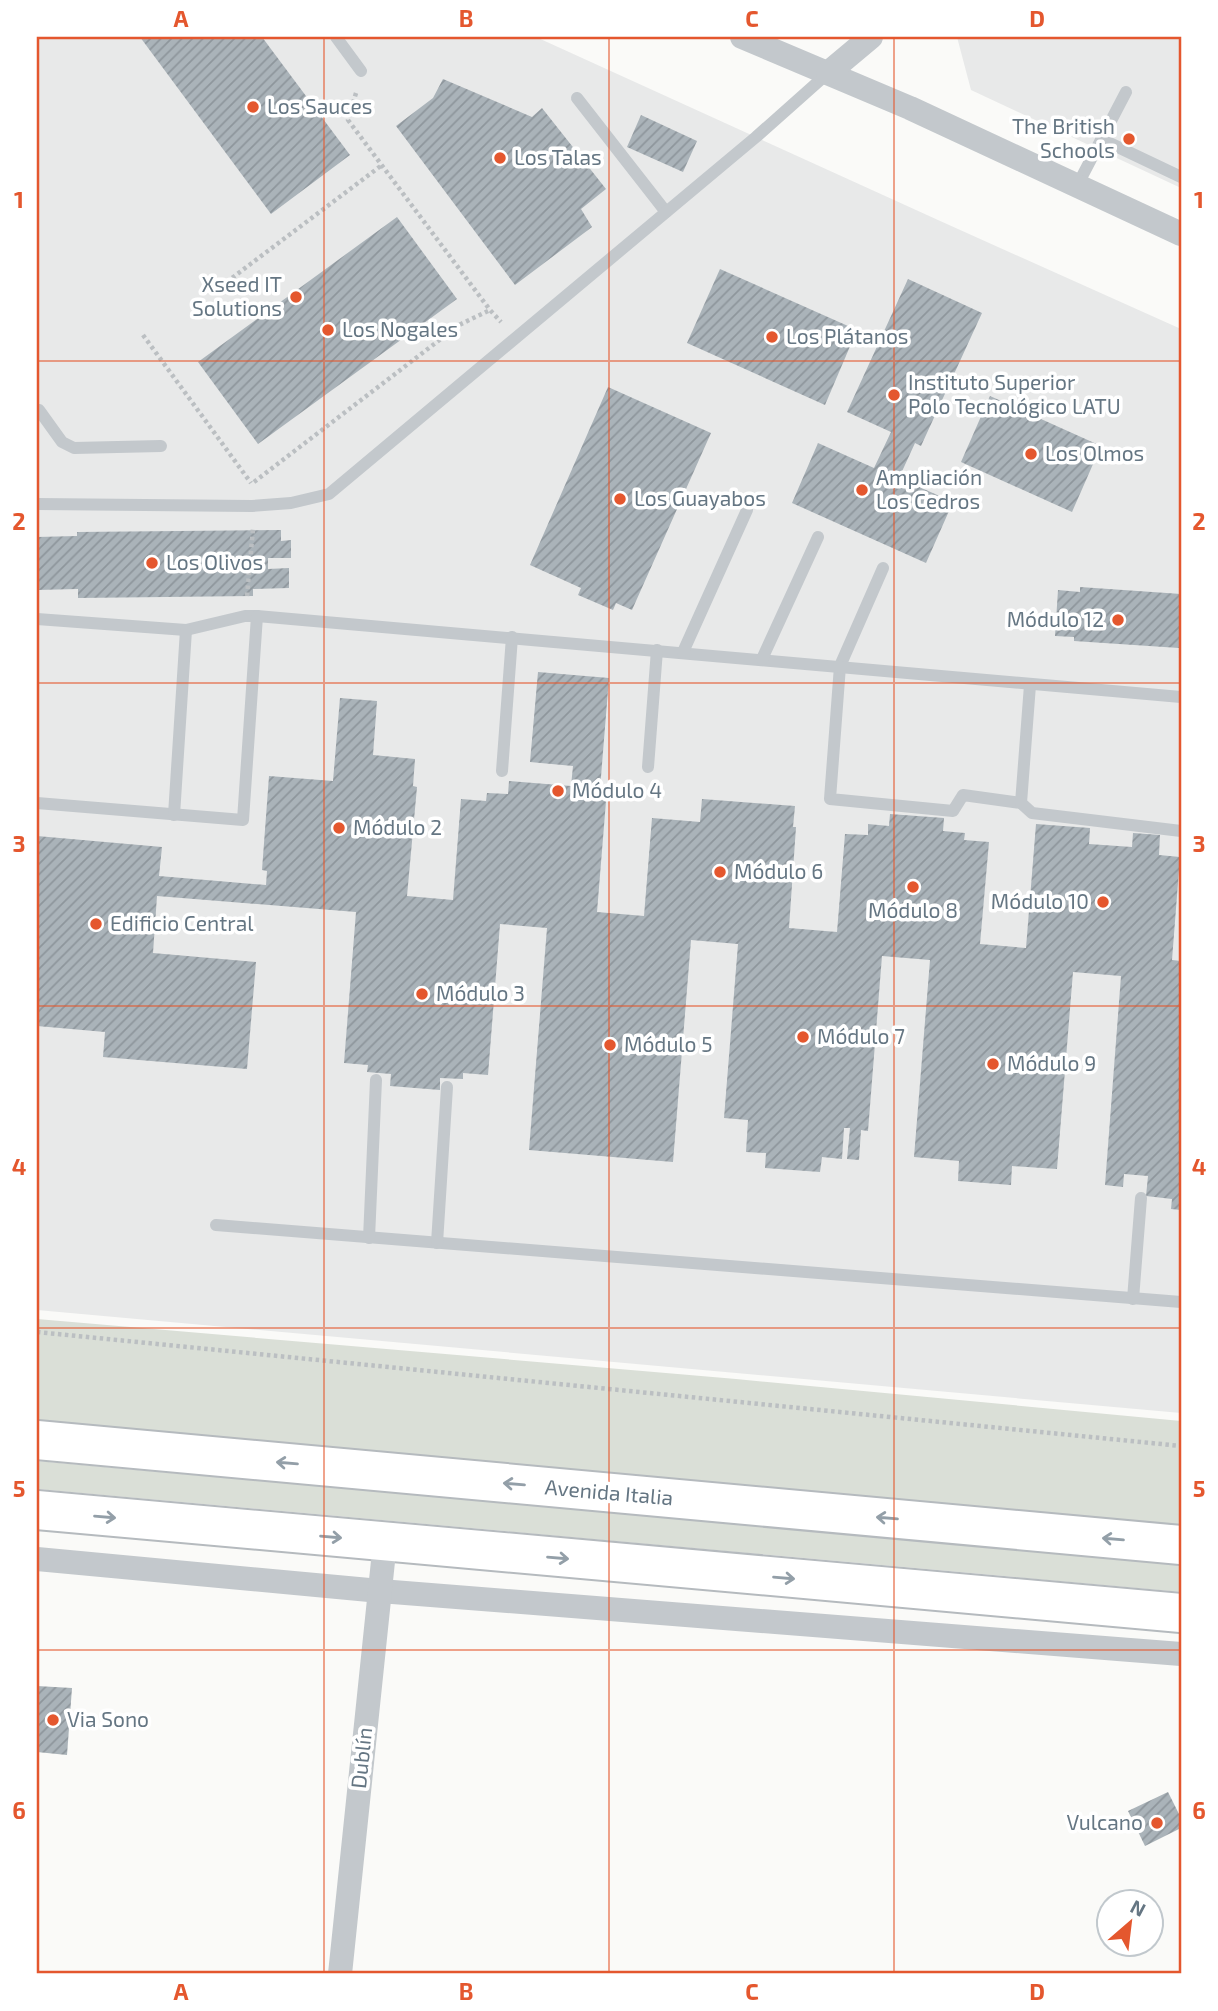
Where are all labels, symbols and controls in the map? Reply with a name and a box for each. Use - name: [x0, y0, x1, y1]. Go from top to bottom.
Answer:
- text: A: [173, 4, 189, 32]
- text: B: [459, 4, 473, 32]
- text: C: [745, 4, 759, 32]
- text: D: [1029, 4, 1045, 32]
- place label: Los Sauces: [267, 93, 372, 118]
- marker: Los Sauces: [245, 99, 261, 115]
- place label: The British Schools: [1012, 113, 1115, 162]
- marker: The British Schools: [1121, 131, 1137, 147]
- place label: Los Talas: [514, 144, 602, 169]
- marker: Los Talas: [492, 150, 508, 166]
- text: 1: [14, 185, 24, 213]
- text: 1: [1194, 185, 1204, 213]
- place label: Xseed IT Solutions: [192, 271, 282, 320]
- marker: Xseed IT Solutions: [288, 289, 304, 305]
- place label: Los Nogales: [342, 316, 458, 341]
- marker: Los Nogales: [320, 322, 336, 338]
- place label: Los Plátanos: [786, 323, 909, 348]
- marker: Los Plátanos: [764, 329, 780, 345]
- place label: Instituto Superior Polo Tecnológico LATU: [908, 369, 1121, 418]
- marker: Instituto Superior Polo Tecnológico LATU: [886, 387, 902, 403]
- place label: Los Olmos: [1045, 440, 1144, 465]
- marker: Los Olmos: [1023, 446, 1039, 462]
- place label: Ampliación Los Cedros: [876, 464, 982, 513]
- marker: Ampliación Los Cedros: [854, 482, 870, 498]
- place label: Los Guayabos: [634, 485, 766, 510]
- marker: Los Guayabos: [612, 491, 628, 507]
- text: 2: [12, 507, 26, 535]
- text: 2: [1192, 507, 1206, 535]
- place label: Los Olivos: [166, 549, 263, 574]
- marker: Los Olivos: [144, 555, 160, 571]
- place label: Módulo 12: [1007, 606, 1104, 631]
- marker: Módulo 12: [1110, 612, 1126, 628]
- place label: Módulo 4: [572, 777, 662, 802]
- marker: Módulo 4: [550, 783, 566, 799]
- place label: Módulo 2: [353, 814, 442, 839]
- marker: Módulo 2: [331, 820, 347, 836]
- text: 3: [12, 829, 26, 857]
- text: 3: [1192, 829, 1206, 857]
- place label: Módulo 6: [734, 858, 823, 883]
- marker: Módulo 6: [712, 864, 728, 880]
- marker: Módulo 8: [905, 879, 921, 895]
- place label: Módulo 10: [991, 888, 1089, 913]
- marker: Módulo 10: [1095, 894, 1111, 910]
- place label: Módulo 8: [868, 897, 958, 922]
- place label: Edificio Central: [110, 910, 254, 935]
- marker: Edificio Central: [88, 916, 104, 932]
- place label: Módulo 3: [436, 980, 525, 1005]
- marker: Módulo 3: [414, 986, 430, 1002]
- place label: Módulo 7: [817, 1023, 905, 1048]
- marker: Módulo 7: [795, 1029, 811, 1045]
- place label: Módulo 5: [624, 1031, 712, 1056]
- marker: Módulo 5: [602, 1037, 618, 1053]
- place label: Módulo 9: [1007, 1050, 1096, 1075]
- marker: Módulo 9: [985, 1056, 1001, 1072]
- text: 4: [12, 1152, 26, 1180]
- text: 4: [1192, 1152, 1206, 1180]
- one-way arrow: [276, 1456, 299, 1469]
- street label: Avenida Italia: [544, 1473, 674, 1510]
- text: 5: [13, 1474, 25, 1502]
- text: 5: [1193, 1474, 1205, 1502]
- one-way arrow: [503, 1477, 526, 1490]
- one-way arrow: [93, 1510, 116, 1523]
- one-way arrow: [876, 1511, 899, 1524]
- one-way arrow: [319, 1531, 342, 1544]
- one-way arrow: [1102, 1532, 1125, 1545]
- one-way arrow: [546, 1552, 569, 1565]
- one-way arrow: [773, 1572, 795, 1585]
- place label: Via Sono: [67, 1706, 149, 1731]
- marker: Via Sono: [45, 1712, 61, 1728]
- street label: Dublín: [345, 1726, 376, 1790]
- text: 6: [12, 1796, 26, 1824]
- text: 6: [1192, 1796, 1206, 1824]
- place label: Vulcano: [1067, 1809, 1143, 1834]
- marker: Vulcano: [1149, 1815, 1165, 1831]
- north arrow: [1096, 1888, 1166, 1958]
- text: N: [1127, 1894, 1150, 1921]
- text: A: [173, 1977, 189, 2005]
- text: B: [459, 1977, 473, 2005]
- text: C: [745, 1977, 759, 2005]
- text: D: [1029, 1977, 1045, 2005]

